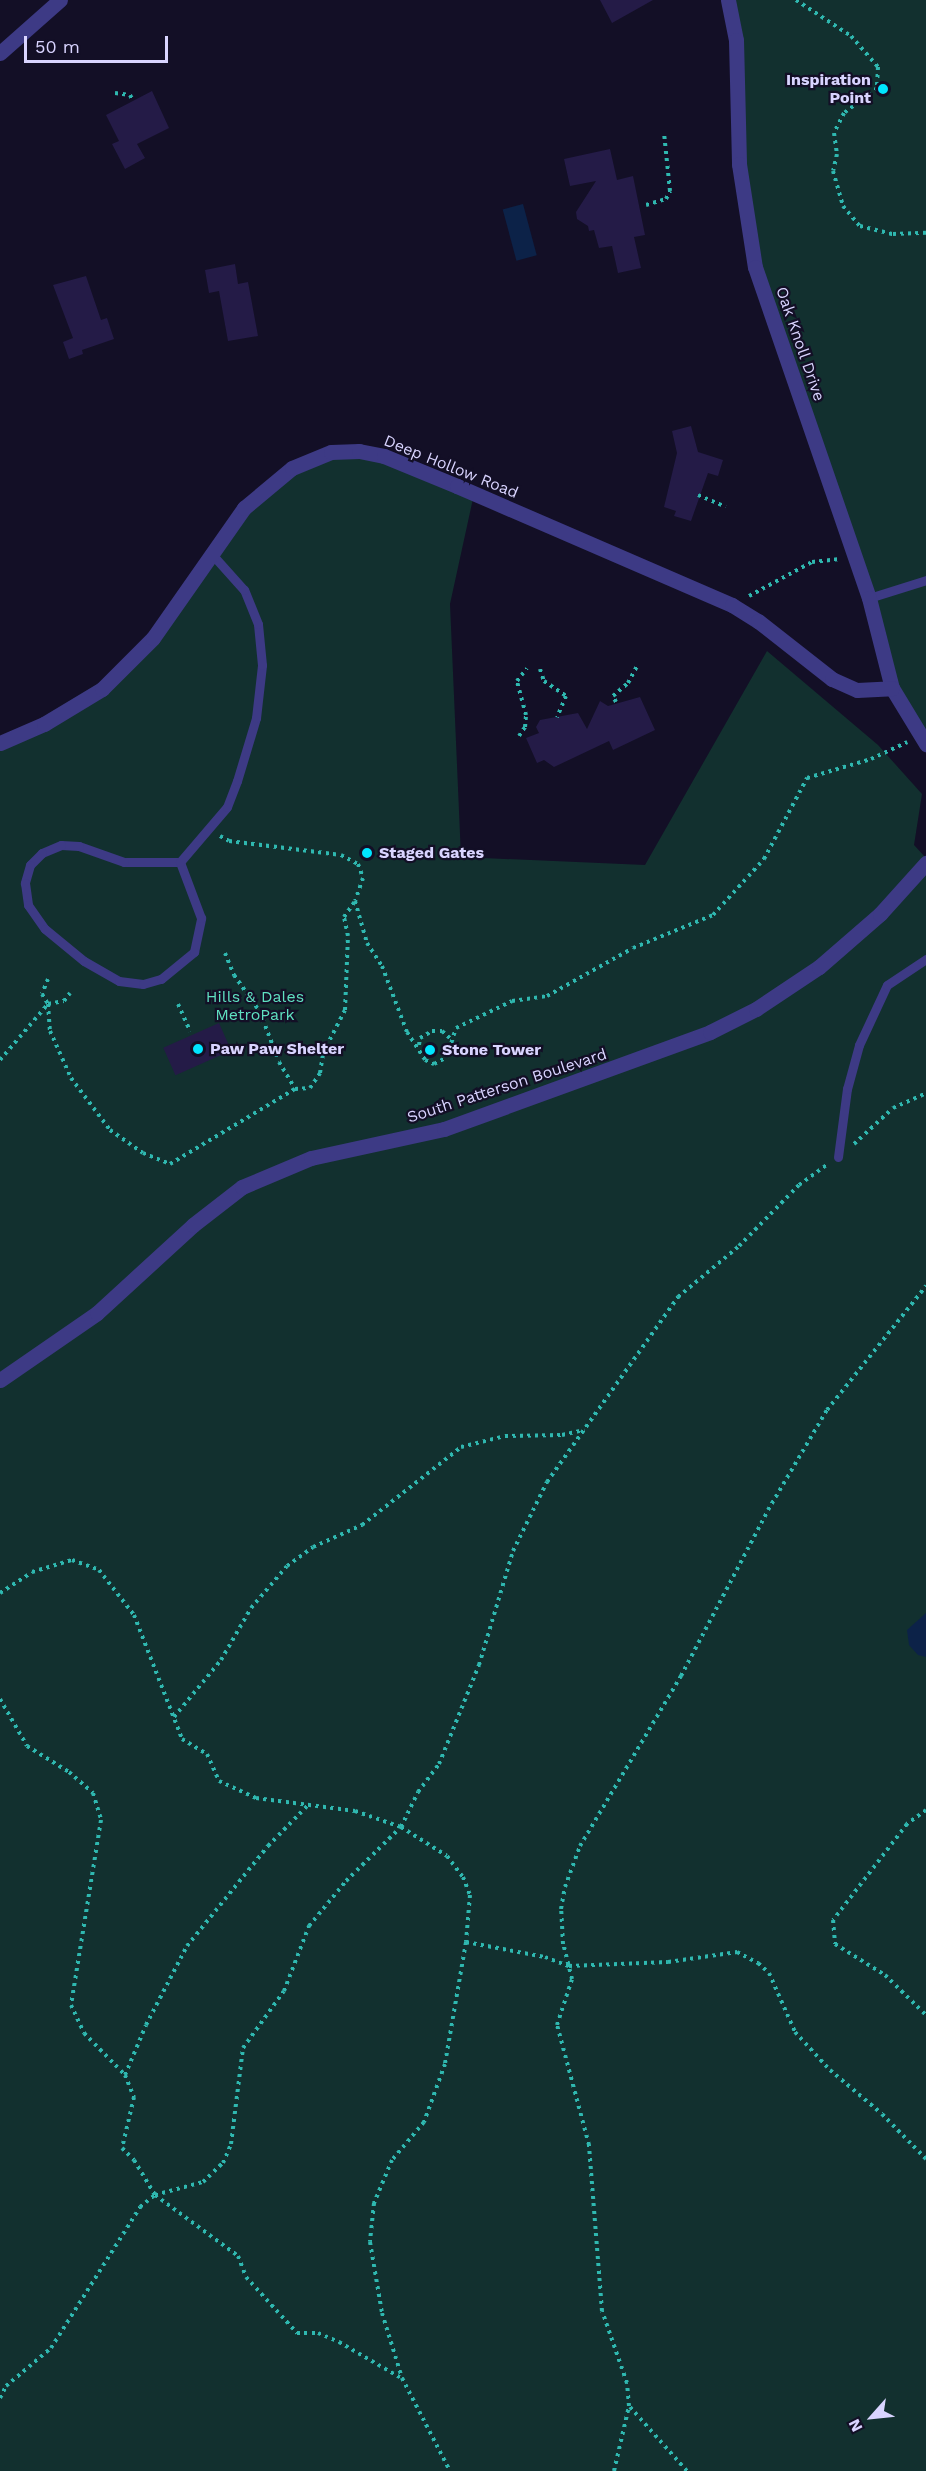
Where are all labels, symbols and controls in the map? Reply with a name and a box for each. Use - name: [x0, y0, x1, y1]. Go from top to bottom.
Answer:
- scale bar: [27, 24, 171, 62]
- text: 50 m: [35, 36, 80, 57]
- place label: Inspiration Point: [786, 70, 871, 108]
- marker: Inspiration Point: [876, 82, 890, 96]
- street label: Oak Knoll Drive: [771, 284, 829, 404]
- street label: Deep Hollow Road: [381, 431, 521, 503]
- place label: Staged Gates: [379, 843, 484, 863]
- marker: Staged Gates: [360, 846, 374, 860]
- park label: Hills & Dales MetroPark: [206, 987, 304, 1025]
- place label: Paw Paw Shelter: [210, 1039, 345, 1059]
- place label: Stone Tower: [442, 1040, 541, 1060]
- marker: Paw Paw Shelter: [191, 1042, 205, 1056]
- marker: Stone Tower: [423, 1043, 437, 1057]
- street label: South Patterson Boulevard: [405, 1045, 609, 1127]
- north arrow: [842, 2387, 902, 2447]
- text: N: [844, 2416, 867, 2435]

